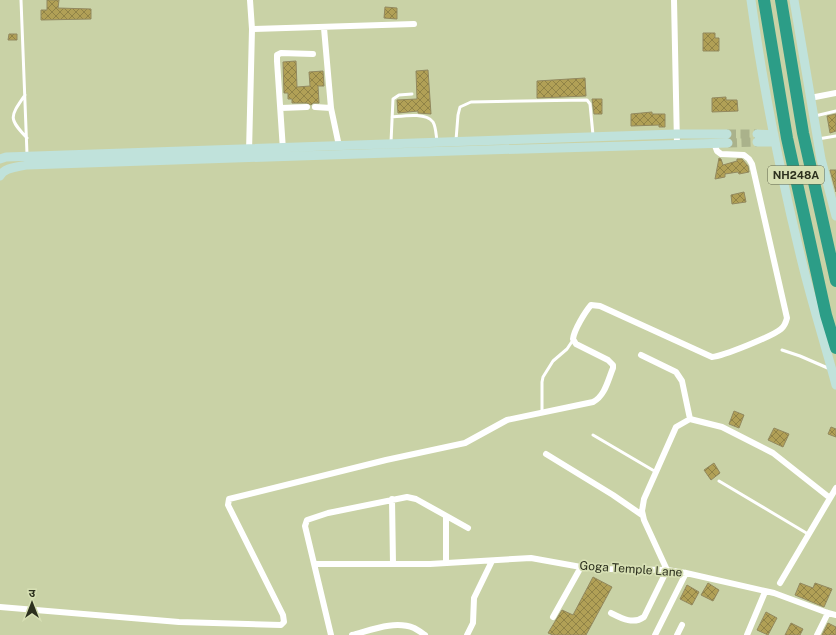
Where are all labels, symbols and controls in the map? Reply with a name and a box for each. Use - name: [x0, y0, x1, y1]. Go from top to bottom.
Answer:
- road number: NH248A: [768, 166, 824, 184]
- street label: Goga Temple Lane: [579, 558, 683, 580]
- north arrow: [12, 583, 52, 623]
- text: उ: [29, 587, 36, 599]

